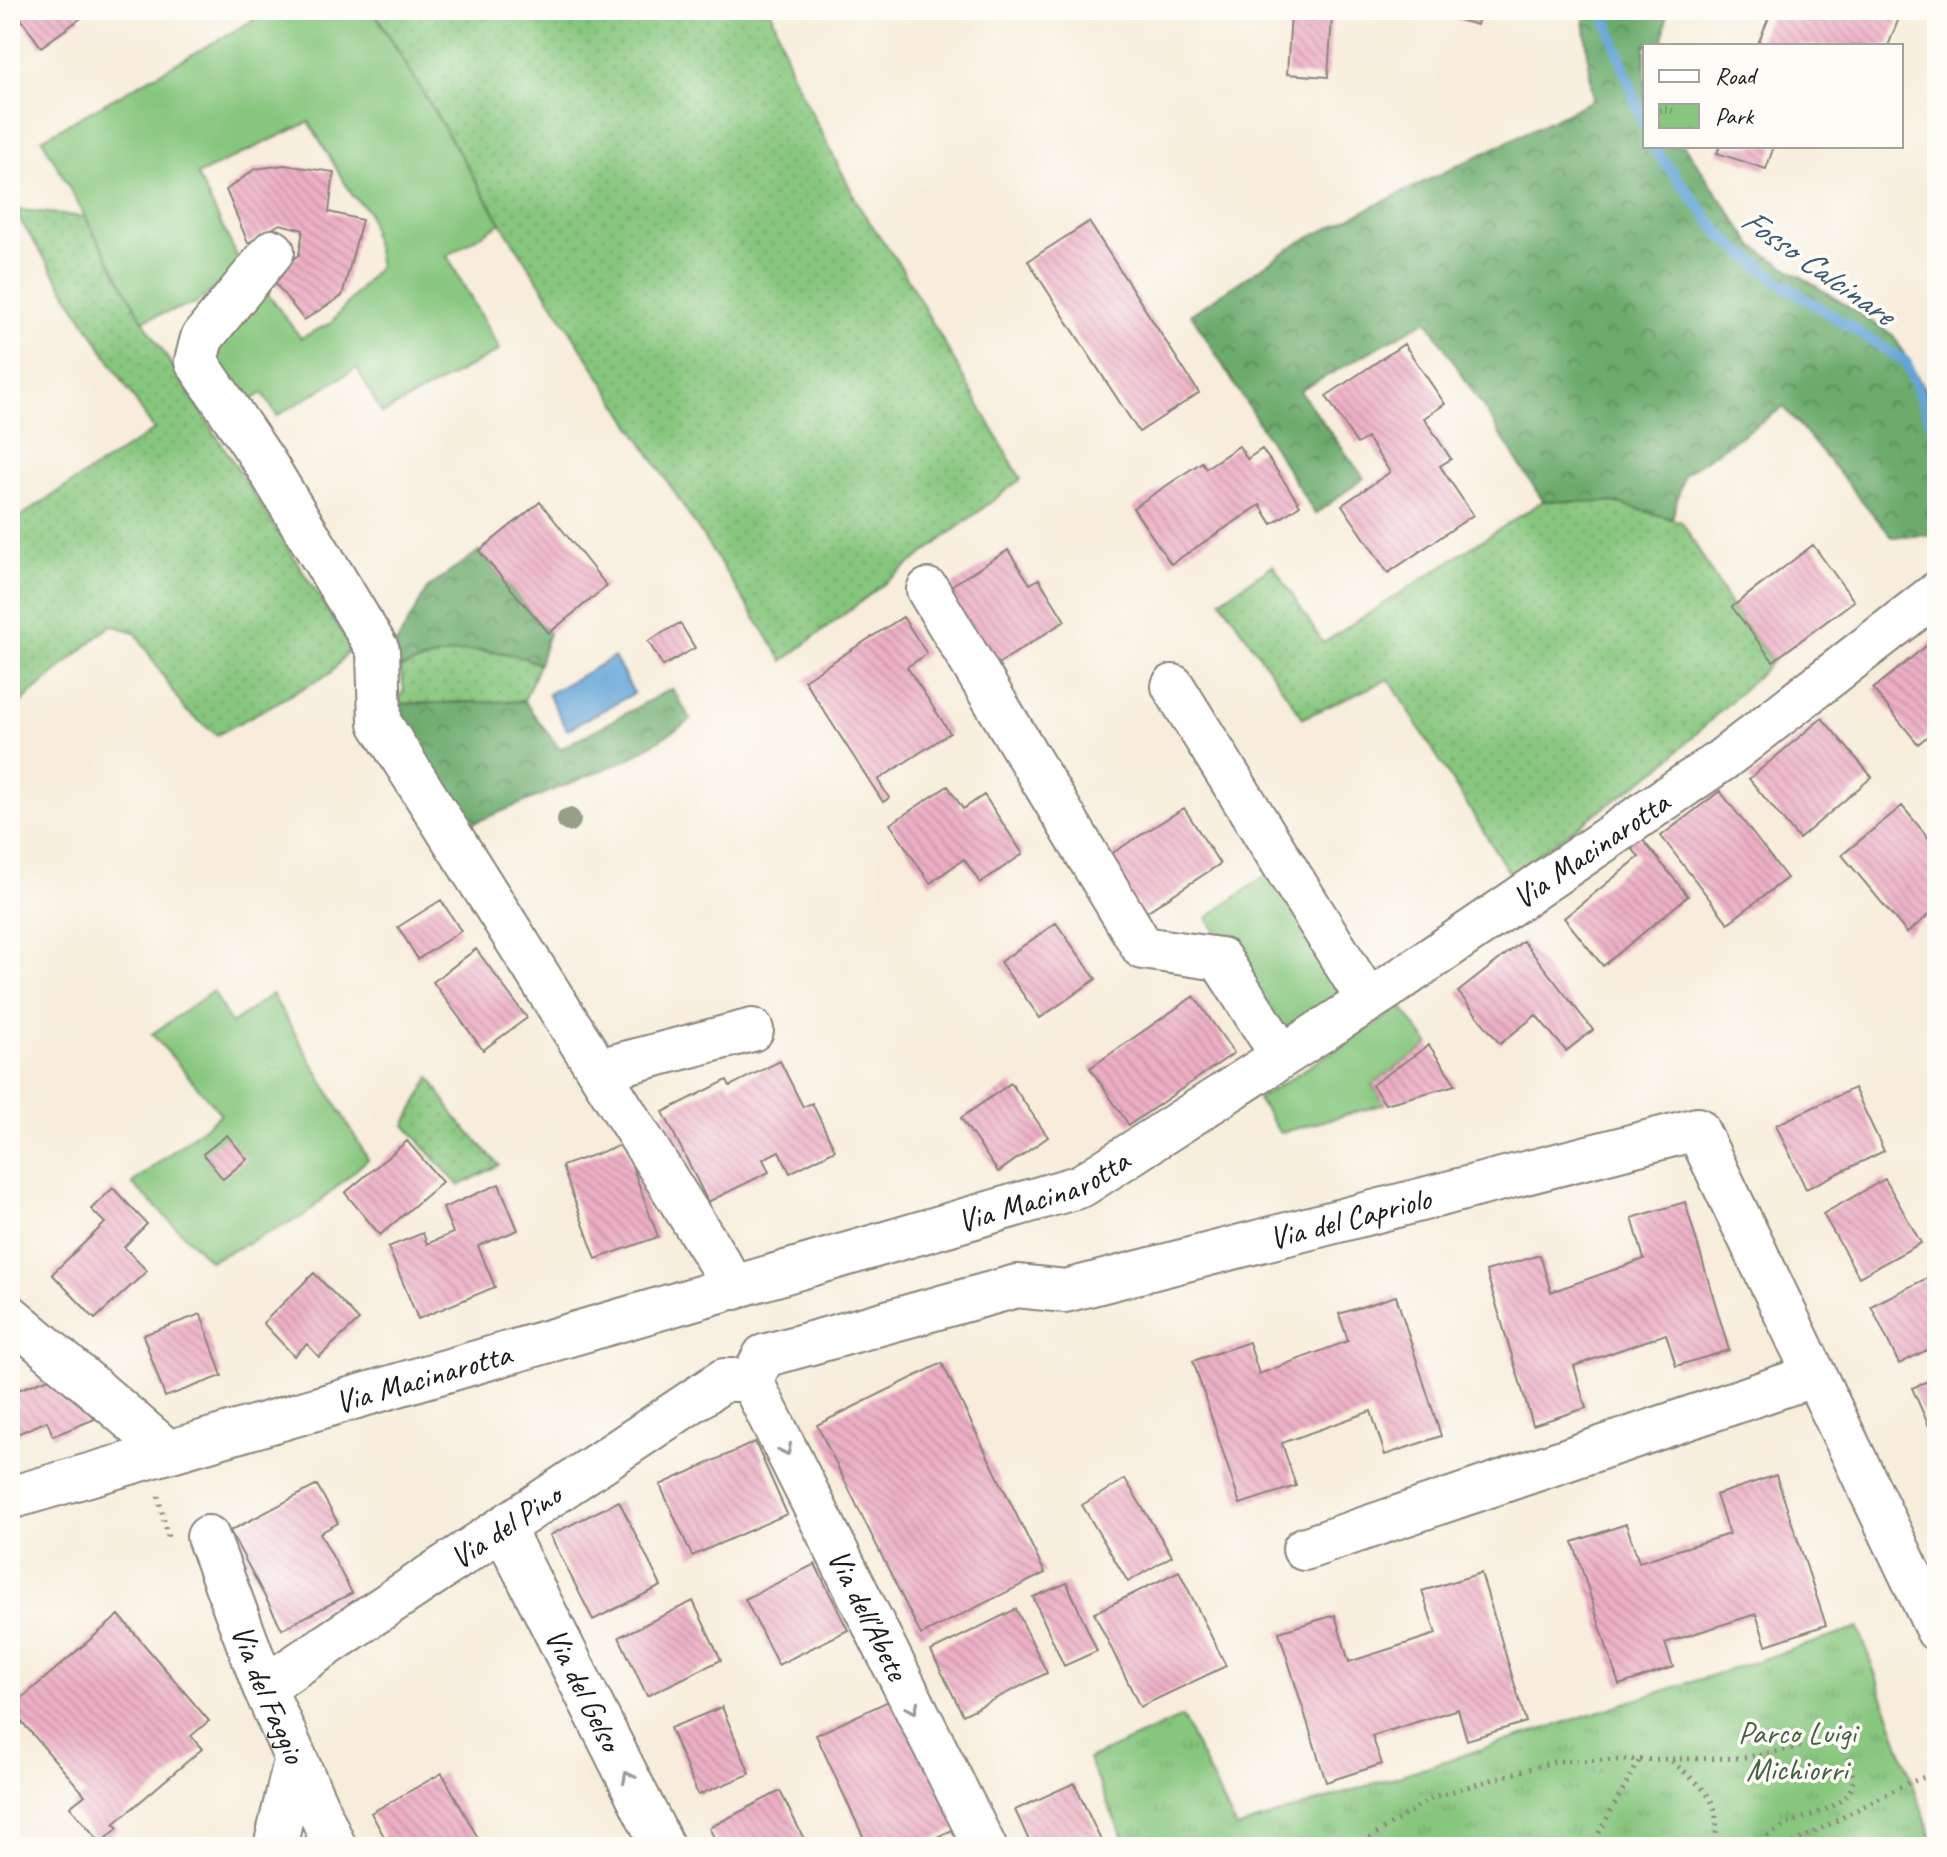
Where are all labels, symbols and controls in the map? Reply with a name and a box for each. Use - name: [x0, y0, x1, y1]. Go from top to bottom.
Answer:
- legend: [1643, 44, 1903, 148]
- text: Road: [1715, 61, 1759, 91]
- text: Park: [1715, 101, 1755, 131]
- water label: Fosso Calcinare: [1733, 198, 1907, 337]
- street label: Via Macinarotta: [1504, 781, 1678, 918]
- street label: Via Macinarotta: [952, 1139, 1138, 1241]
- street label: Via del Capriolo: [1265, 1177, 1436, 1258]
- street label: Via Macinarotta: [330, 1332, 517, 1423]
- one-way arrow: [776, 1441, 792, 1456]
- street label: Via del Pino: [442, 1472, 572, 1578]
- street label: Via dell'Abete: [818, 1542, 919, 1689]
- street label: Via del Faggio: [222, 1619, 316, 1771]
- street label: Via del Gelso: [536, 1621, 633, 1761]
- one-way arrow: [904, 1699, 919, 1714]
- park label: Parco Luigi Michiorri: [1738, 1712, 1860, 1790]
- one-way arrow: [622, 1771, 638, 1786]

